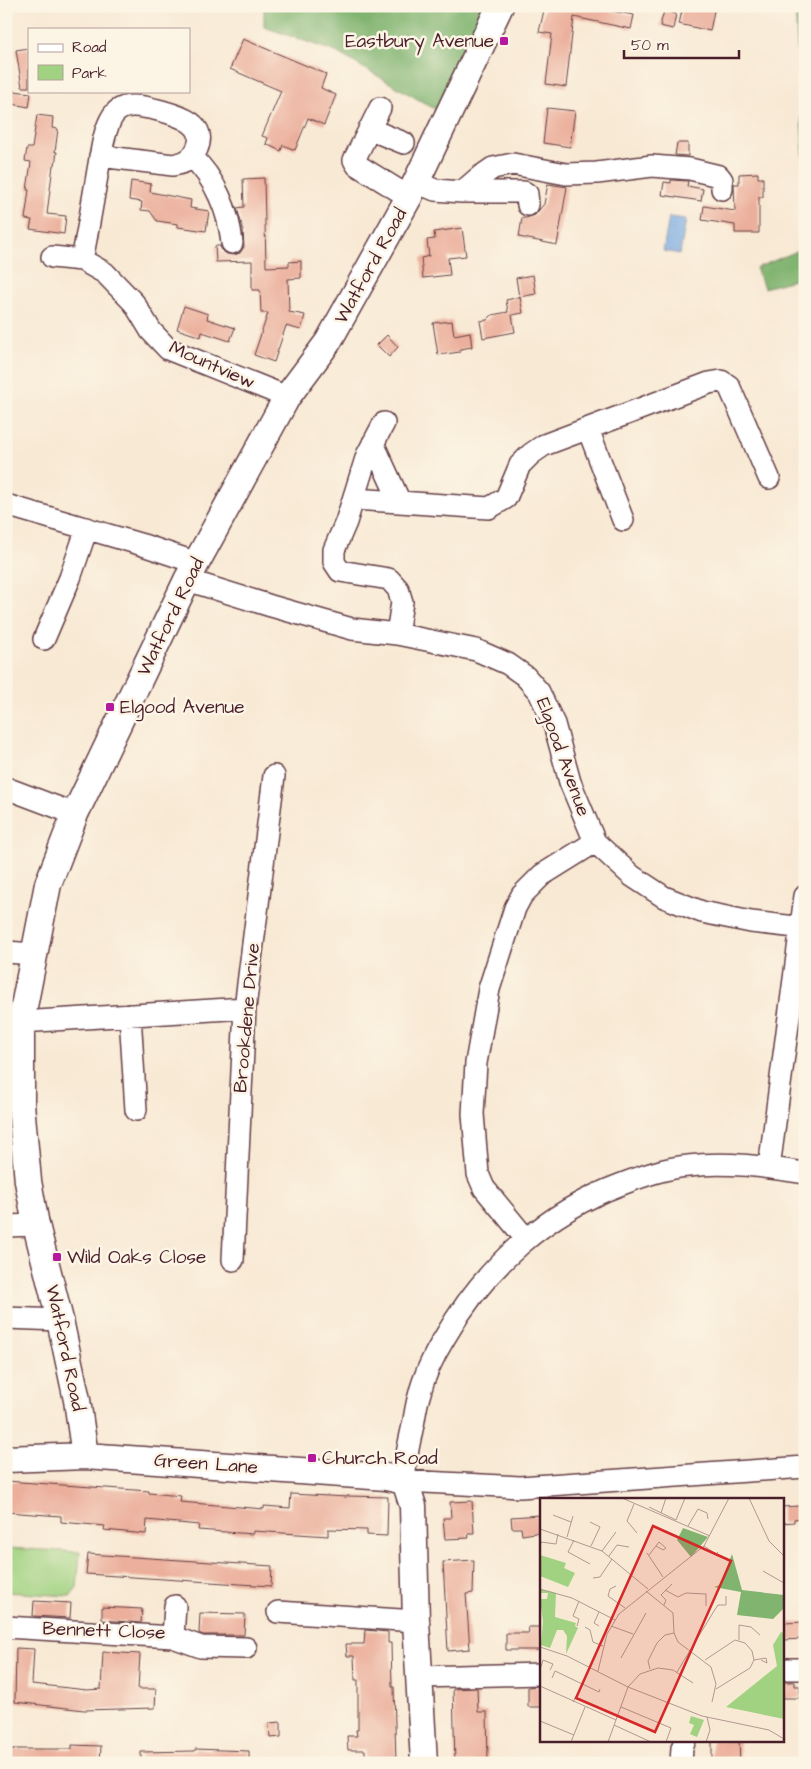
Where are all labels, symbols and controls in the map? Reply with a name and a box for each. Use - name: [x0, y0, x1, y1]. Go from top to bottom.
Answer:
- legend: [28, 28, 190, 92]
- place label: Eastbury Avenue: [345, 28, 494, 56]
- scale bar: [624, 28, 738, 60]
- marker: Eastbury Avenue: [498, 35, 510, 47]
- text: 50 m: [631, 35, 669, 56]
- text: Road: [72, 37, 107, 58]
- text: Park: [72, 63, 107, 84]
- street label: Watford Road: [328, 203, 414, 329]
- street label: Mountview: [165, 334, 259, 396]
- street label: Watford Road: [131, 553, 211, 681]
- place label: Elgood Avenue: [120, 694, 244, 722]
- street label: Elgood Avenue: [528, 694, 597, 820]
- marker: Elgood Avenue: [104, 701, 116, 713]
- street label: Brookdene Drive: [227, 942, 267, 1094]
- place label: Wild Oaks Close: [67, 1244, 206, 1271]
- marker: Wild Oaks Close: [51, 1251, 63, 1263]
- street label: Watford Road: [38, 1282, 92, 1414]
- place label: Church Road: [322, 1445, 438, 1472]
- street label: Green Lane: [153, 1447, 259, 1481]
- marker: Church Road: [306, 1452, 318, 1464]
- inset map: [540, 1498, 784, 1742]
- street label: Bennett Close: [42, 1615, 166, 1647]

